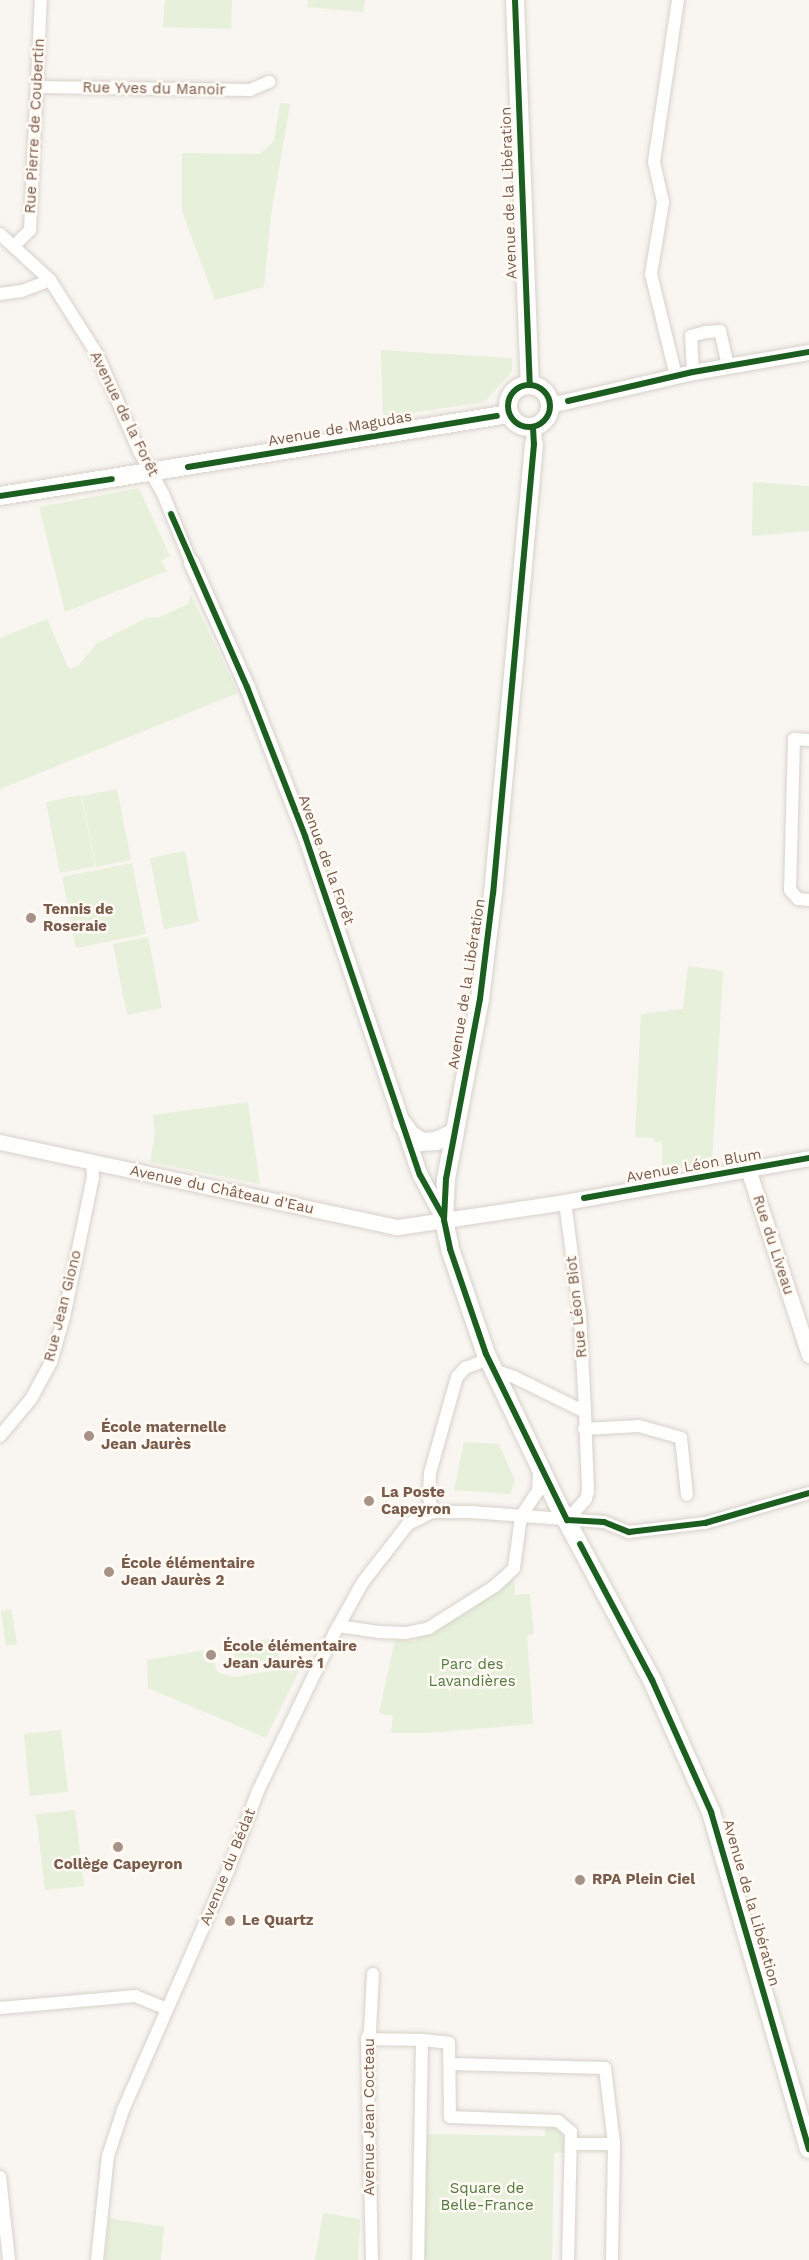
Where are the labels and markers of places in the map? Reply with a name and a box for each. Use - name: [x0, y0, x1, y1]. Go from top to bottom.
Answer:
- place label: Tennis de Roseraie: [43, 900, 113, 935]
- marker: Tennis de Roseraie: [24, 911, 38, 925]
- place label: École maternelle Jean Jaurès: [101, 1418, 226, 1453]
- marker: École maternelle Jean Jaurès: [82, 1429, 96, 1443]
- place label: La Poste Capeyron: [381, 1483, 451, 1518]
- marker: La Poste Capeyron: [362, 1494, 376, 1508]
- place label: École élémentaire Jean Jaurès 2: [121, 1554, 255, 1589]
- marker: École élémentaire Jean Jaurès 2: [102, 1565, 116, 1579]
- place label: École élémentaire Jean Jaurès 1: [223, 1637, 357, 1672]
- marker: École élémentaire Jean Jaurès 1: [204, 1648, 218, 1662]
- marker: Collège Capeyron: [111, 1840, 125, 1854]
- place label: Collège Capeyron: [54, 1856, 182, 1874]
- place label: RPA Plein Ciel: [592, 1871, 696, 1889]
- marker: RPA Plein Ciel: [573, 1873, 587, 1887]
- place label: Le Quartz: [242, 1912, 314, 1930]
- marker: Le Quartz: [223, 1914, 237, 1928]

